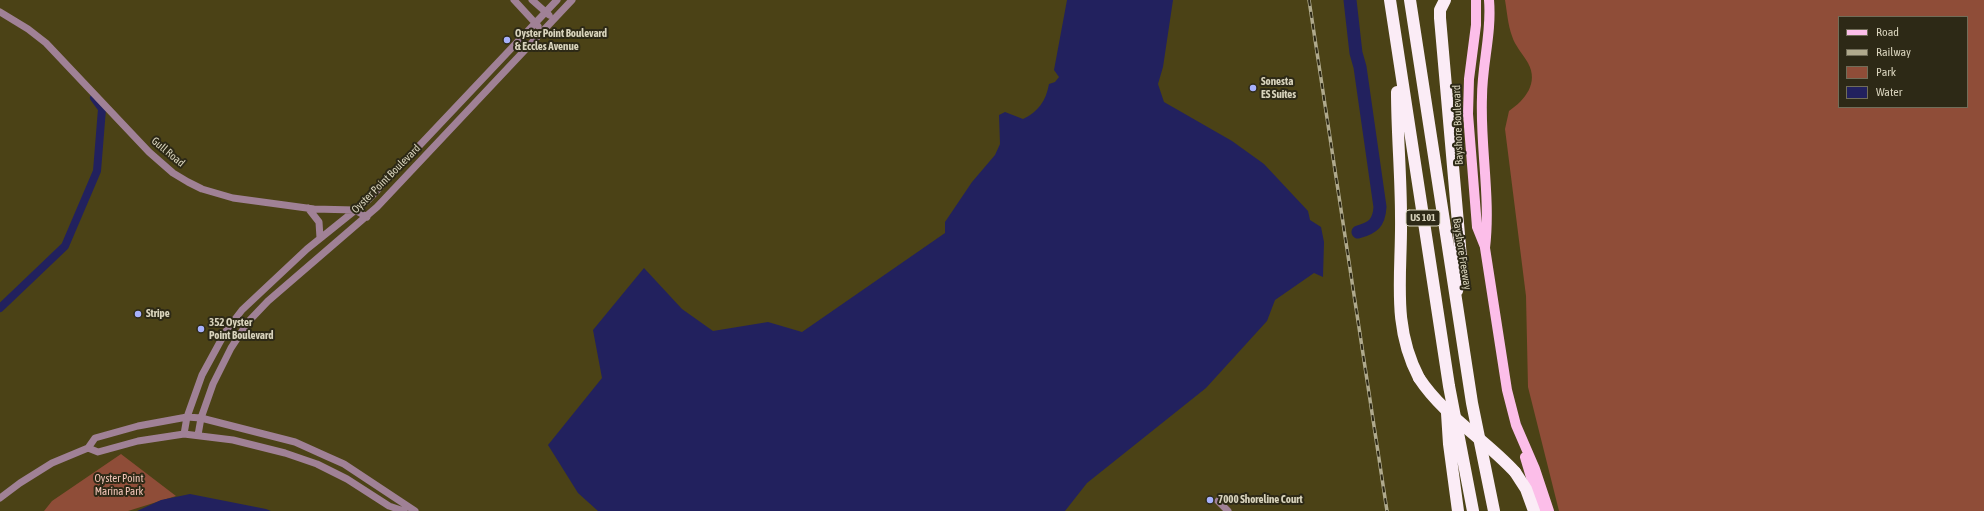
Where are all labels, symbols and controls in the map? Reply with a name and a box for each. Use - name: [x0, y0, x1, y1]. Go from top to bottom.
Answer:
- legend: [1838, 16, 1968, 108]
- text: Road: [1876, 25, 1899, 39]
- place label: Oyster Point Boulevard & Eccles Avenue: [515, 27, 607, 53]
- marker: Oyster Point Boulevard & Eccles Avenue: [502, 35, 512, 45]
- text: Railway: [1876, 45, 1911, 59]
- text: Park: [1876, 65, 1896, 79]
- place label: Sonesta ES Suites: [1261, 75, 1296, 101]
- marker: Sonesta ES Suites: [1248, 83, 1258, 93]
- street label: Bayshore Boulevard: [1450, 85, 1466, 165]
- text: Water: [1876, 85, 1902, 99]
- street label: Gull Road: [149, 134, 187, 170]
- street label: Oyster Point Boulevard: [349, 142, 423, 216]
- road number: US 101: [1406, 210, 1440, 226]
- street label: Bayshore Freeway: [1450, 217, 1474, 291]
- place label: Stripe: [146, 307, 170, 321]
- marker: Stripe: [133, 309, 143, 319]
- place label: 352 Oyster Point Boulevard: [209, 316, 273, 342]
- marker: 352 Oyster Point Boulevard: [196, 324, 206, 334]
- park label: Oyster Point Marina Park: [94, 472, 144, 498]
- place label: 7000 Shoreline Court: [1218, 493, 1303, 507]
- marker: 7000 Shoreline Court: [1205, 495, 1215, 505]

